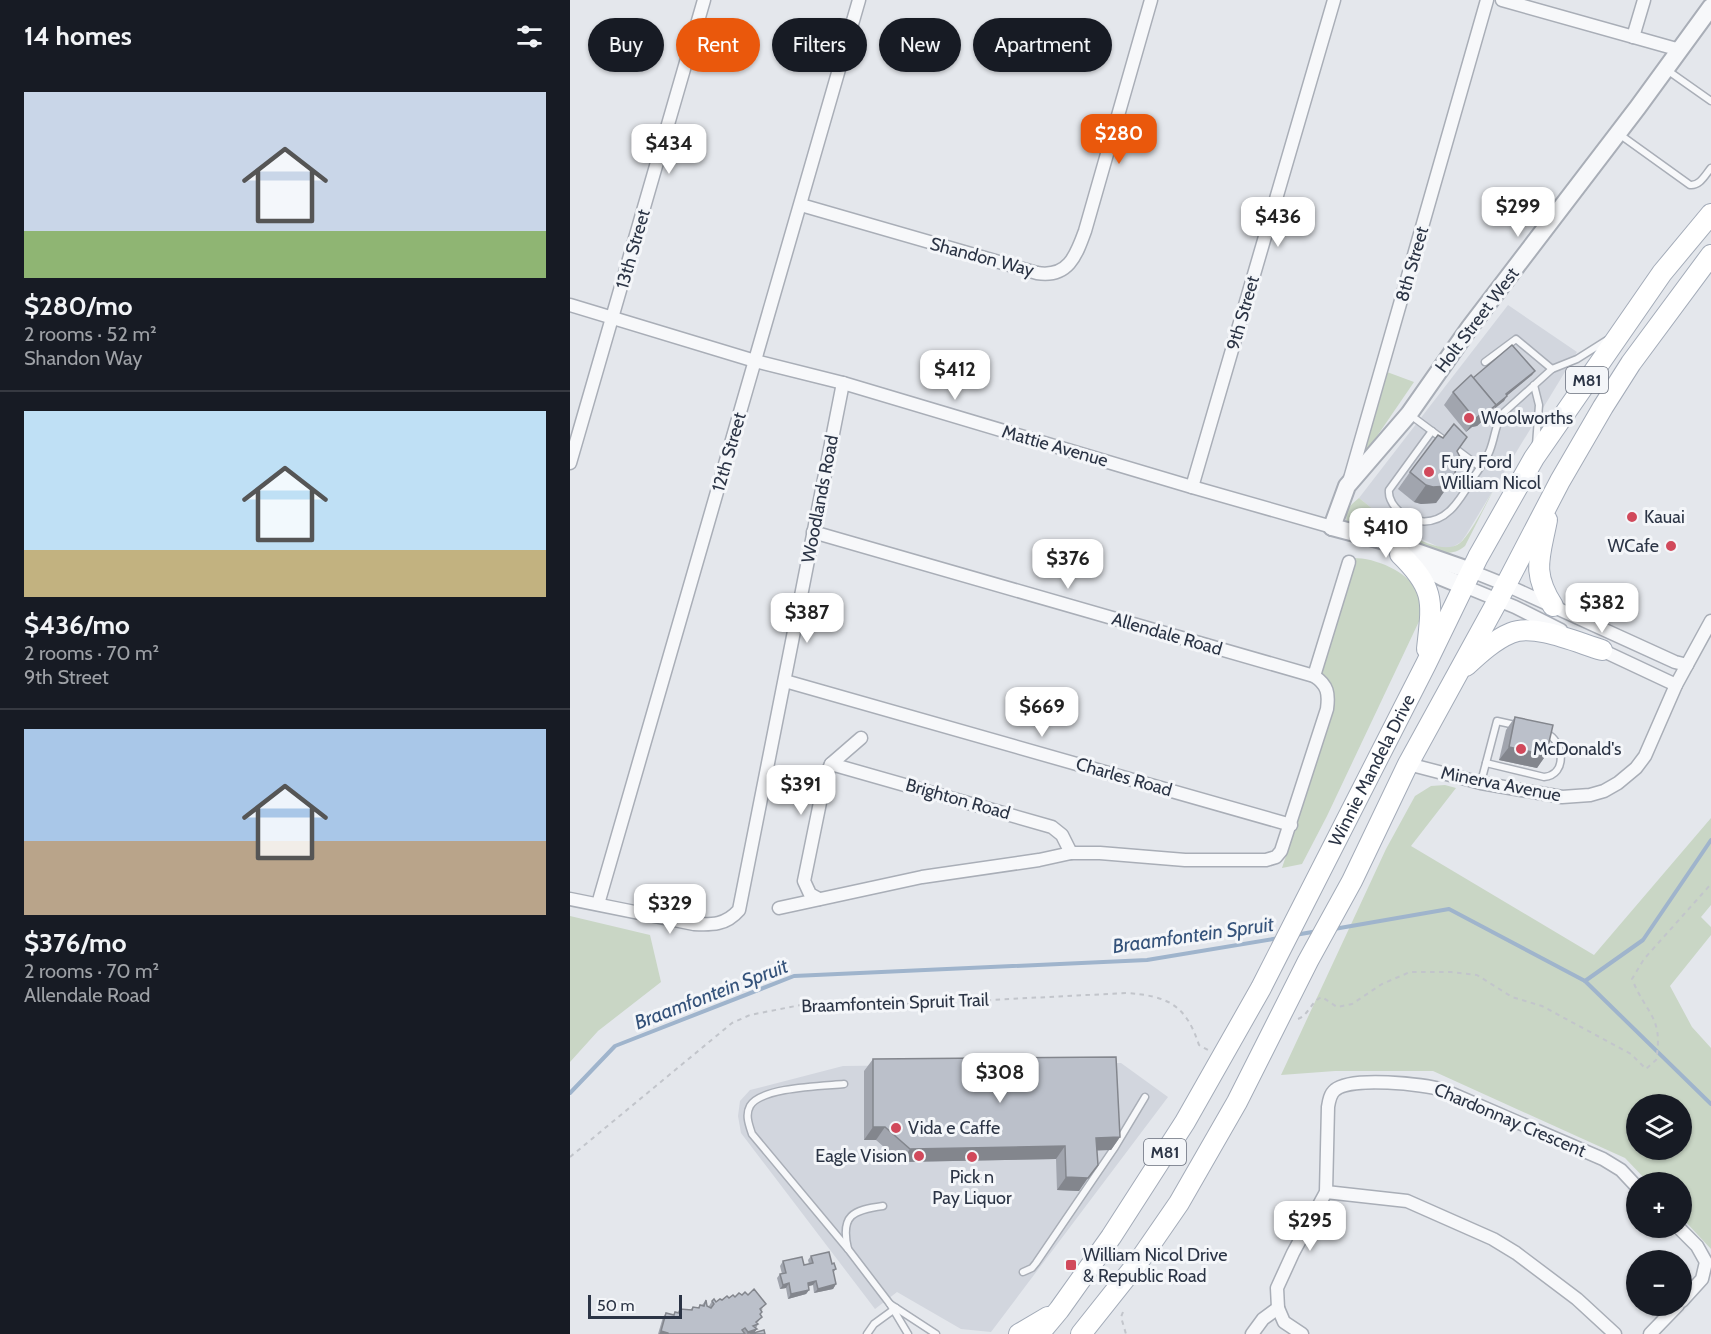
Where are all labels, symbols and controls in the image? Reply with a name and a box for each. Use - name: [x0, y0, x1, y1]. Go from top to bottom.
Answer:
- chip: Buy: [588, 18, 664, 72]
- chip: Rent: [676, 18, 760, 72]
- chip: Filters: [772, 18, 867, 72]
- chip: New: [879, 18, 961, 72]
- chip: Apartment: [973, 18, 1112, 72]
- text: 14 homes: [24, 20, 132, 52]
- icon: filters: [513, 20, 546, 53]
- pin: $280: [1083, 114, 1155, 165]
- text: $280: [1095, 121, 1143, 145]
- pin: $434: [633, 124, 705, 175]
- icon: home: [231, 131, 339, 239]
- text: $434: [645, 131, 693, 155]
- pin: $299: [1482, 187, 1554, 238]
- text: $299: [1496, 194, 1540, 218]
- pin: $436: [1242, 197, 1314, 248]
- text: $436: [1255, 204, 1301, 228]
- street label: 13th Street: [611, 207, 655, 291]
- street label: 8th Street: [1391, 224, 1433, 304]
- street label: Shandon Way: [928, 233, 1036, 281]
- street label: Holt Street West: [1430, 263, 1524, 377]
- street label: 9th Street: [1222, 273, 1264, 353]
- text: $280/mo: [24, 290, 133, 322]
- text: 2 rooms · 52 m²: [24, 322, 157, 346]
- text: Shandon Way: [24, 346, 142, 370]
- pin: $412: [919, 350, 991, 401]
- text: $412: [934, 357, 976, 381]
- road number: M81: [1566, 367, 1608, 393]
- place label: Woolworths: [1481, 407, 1573, 429]
- street label: 12th Street: [707, 410, 751, 494]
- marker: Woolworths: [1462, 411, 1476, 425]
- street label: Mattie Avenue: [999, 420, 1111, 472]
- street label: Woodlands Road: [797, 433, 843, 565]
- icon: home: [231, 450, 339, 558]
- place label: Fury Ford William Nicol: [1441, 451, 1542, 494]
- marker: Fury Ford William Nicol: [1422, 465, 1436, 479]
- place label: Kauai: [1644, 506, 1685, 528]
- pin: $410: [1350, 508, 1422, 559]
- marker: Kauai: [1625, 510, 1639, 524]
- text: $410: [1363, 515, 1409, 539]
- place label: WCafe: [1607, 535, 1659, 557]
- pin: $376: [1032, 539, 1104, 590]
- marker: WCafe: [1664, 539, 1678, 553]
- text: $376: [1046, 546, 1090, 570]
- pin: $382: [1566, 583, 1638, 634]
- text: $382: [1579, 590, 1625, 614]
- pin: $387: [771, 593, 843, 644]
- text: $387: [785, 600, 829, 624]
- street label: Allendale Road: [1109, 608, 1225, 660]
- text: $436/mo: [24, 609, 130, 641]
- text: 2 rooms · 70 m²: [24, 641, 159, 665]
- text: 9th Street: [24, 665, 109, 689]
- pin: $669: [1006, 687, 1078, 738]
- street label: Winnie Mandela Drive: [1324, 691, 1420, 850]
- text: $669: [1019, 694, 1065, 718]
- place label: McDonald's: [1533, 738, 1621, 760]
- marker: McDonald's: [1514, 742, 1528, 756]
- street label: Charles Road: [1073, 753, 1175, 801]
- street label: Minerva Avenue: [1439, 762, 1563, 806]
- pin: $391: [765, 765, 837, 816]
- icon: home: [231, 768, 339, 876]
- text: $391: [781, 772, 822, 796]
- street label: Brighton Road: [903, 774, 1013, 824]
- pin: $329: [634, 884, 706, 935]
- text: $329: [648, 891, 692, 915]
- water label: Braamfontein Spruit: [1111, 912, 1276, 958]
- text: $376/mo: [24, 927, 126, 959]
- water label: Braamfontein Spruit: [631, 953, 792, 1034]
- text: 2 rooms · 70 m²: [24, 959, 159, 983]
- text: Allendale Road: [24, 983, 150, 1007]
- street label: Braamfontein Spruit Trail: [801, 989, 990, 1017]
- pin: $308: [964, 1053, 1036, 1104]
- text: $308: [976, 1060, 1024, 1084]
- street label: Chardonnay Crescent: [1431, 1078, 1589, 1162]
- map controls: [1626, 1094, 1692, 1316]
- button: layers: [1626, 1094, 1692, 1160]
- place label: Vida e Caffe: [908, 1117, 1000, 1139]
- marker: Vida e Caffe: [889, 1121, 903, 1135]
- road number: M81: [1144, 1139, 1186, 1165]
- place label: Eagle Vision: [815, 1145, 907, 1167]
- marker: Eagle Vision: [912, 1149, 926, 1163]
- marker: Pick n Pay Liquor: [965, 1150, 979, 1164]
- place label: Pick n Pay Liquor: [932, 1166, 1012, 1209]
- button: +: [1626, 1172, 1692, 1238]
- pin: $295: [1274, 1201, 1346, 1252]
- text: $295: [1288, 1208, 1332, 1232]
- place label: William Nicol Drive & Republic Road: [1083, 1244, 1228, 1287]
- button: −: [1626, 1250, 1692, 1316]
- marker: William Nicol Drive & Republic Road: [1064, 1258, 1078, 1272]
- scale bar: [588, 1292, 682, 1320]
- text: 50 m: [597, 1296, 634, 1315]

